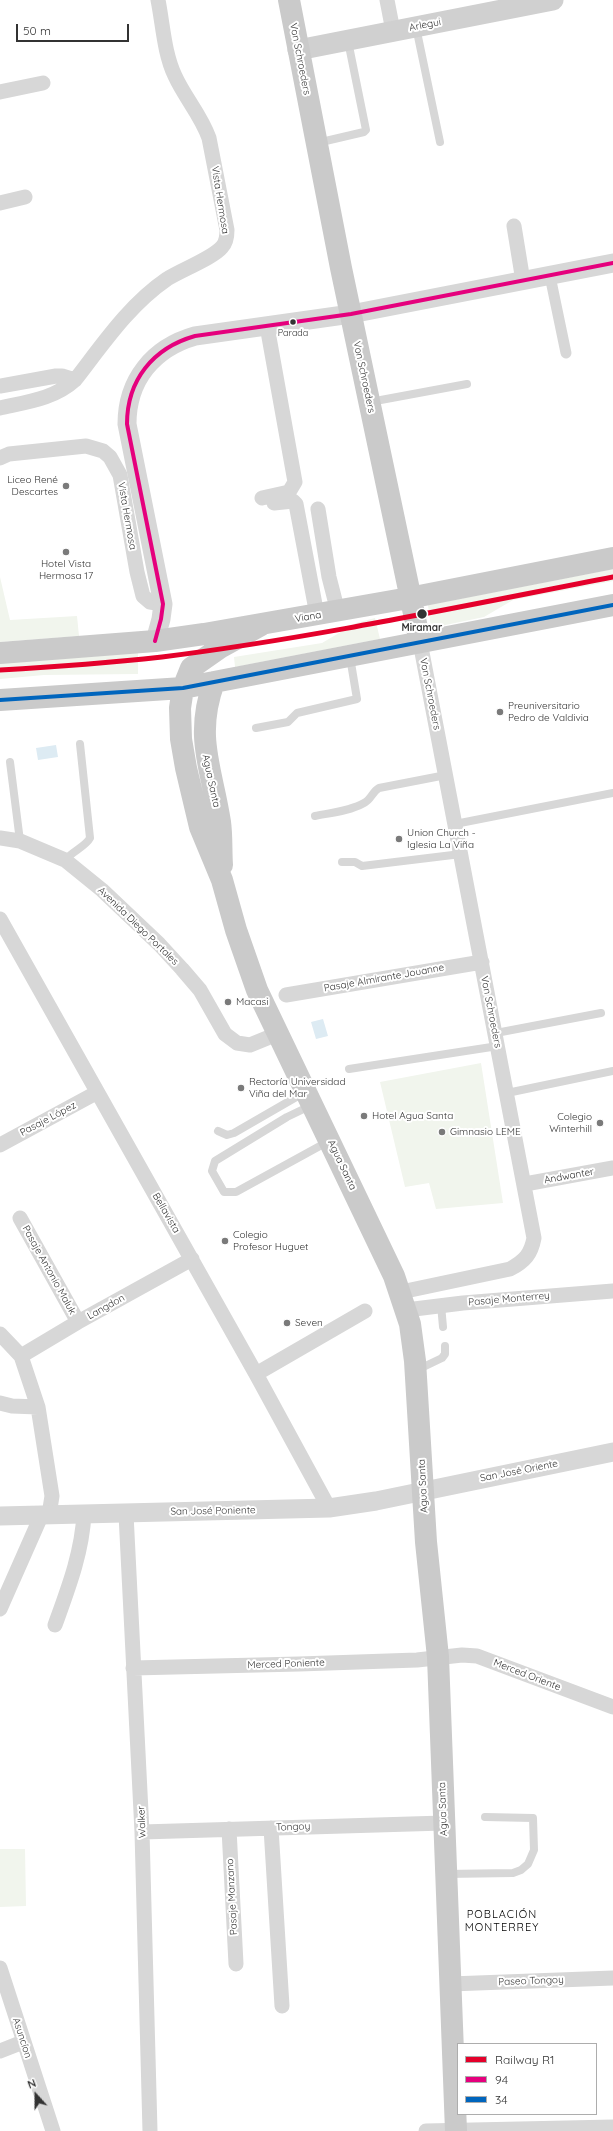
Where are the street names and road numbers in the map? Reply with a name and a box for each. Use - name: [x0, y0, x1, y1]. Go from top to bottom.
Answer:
- street label: Arlegui: [408, 16, 442, 34]
- street label: Von Schroeders: [287, 22, 313, 96]
- street label: Vista Hermosa: [209, 165, 231, 235]
- street label: Von Schroeders: [351, 340, 377, 414]
- street label: Vista Hermosa: [115, 481, 139, 551]
- street label: Viana: [294, 609, 322, 625]
- street label: Von Schroeders: [417, 657, 443, 731]
- street label: Agua Santa: [200, 753, 222, 809]
- street label: Avenida Diego Portales: [95, 884, 181, 968]
- street label: Pasaje Almirante Jouanne: [323, 962, 445, 994]
- street label: Von Schroeders: [478, 975, 504, 1049]
- street label: Pasaje López: [18, 1099, 78, 1139]
- street label: Agua Santa: [325, 1138, 359, 1192]
- street label: Andwanter: [543, 1166, 595, 1186]
- street label: Bellavista: [150, 1191, 182, 1235]
- street label: Pasaje Antonio Maluk: [20, 1223, 78, 1317]
- street label: Pasaje Monterrey: [468, 1289, 550, 1309]
- street label: Langdon: [85, 1292, 127, 1322]
- street label: San José Oriente: [479, 1458, 559, 1484]
- street label: Agua Santa: [416, 1459, 430, 1513]
- street label: San José Poniente: [170, 1504, 256, 1518]
- street label: Merced Poniente: [247, 1657, 325, 1671]
- street label: Merced Oriente: [492, 1657, 562, 1693]
- street label: Agua Santa: [436, 1782, 450, 1836]
- street label: Walker: [135, 1805, 149, 1839]
- street label: Tongoy: [276, 1820, 310, 1834]
- street label: Pasaje Manzano: [224, 1858, 240, 1936]
- street label: Paseo Tongoy: [498, 1974, 564, 1988]
- street label: Asuncíon: [10, 2016, 34, 2060]

